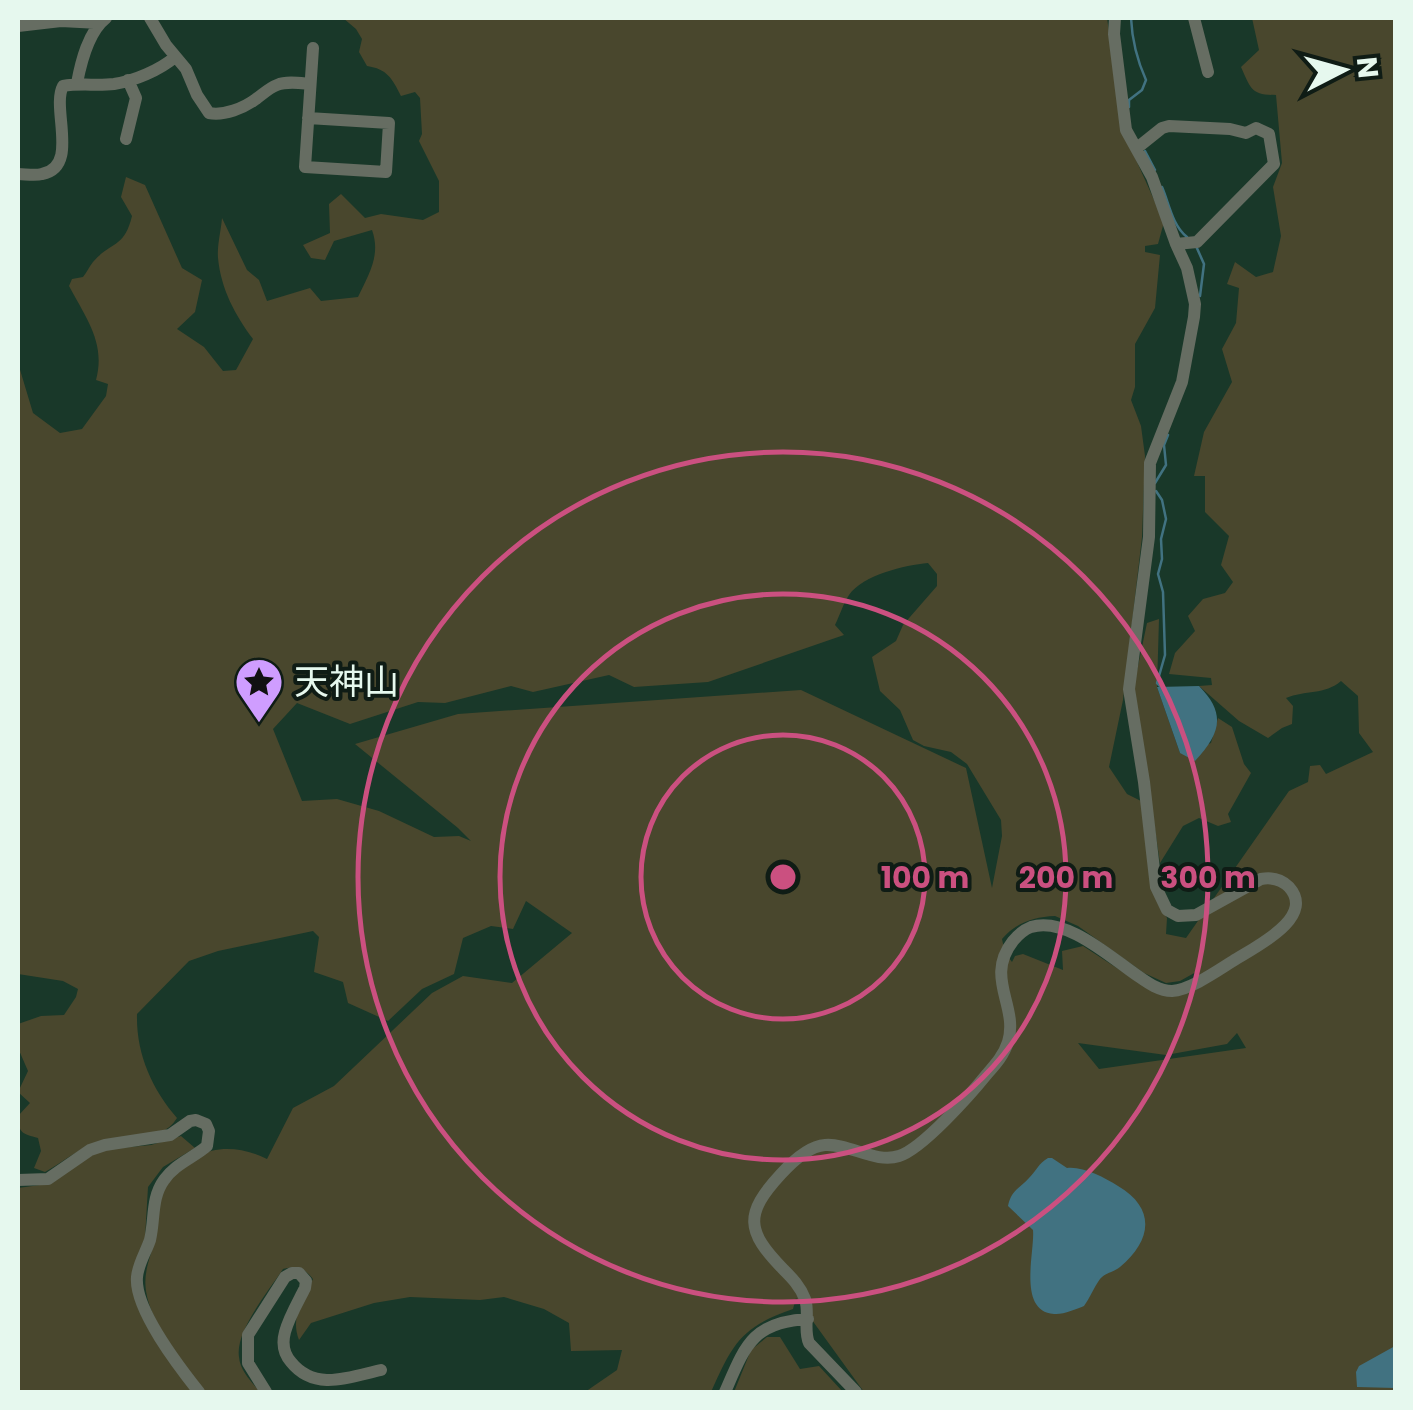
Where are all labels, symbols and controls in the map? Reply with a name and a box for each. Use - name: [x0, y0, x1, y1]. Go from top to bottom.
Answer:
- north arrow: [1293, 20, 1393, 120]
- text: N: [1347, 55, 1388, 80]
- place icon: 天神山: [233, 656, 285, 724]
- place label: 天神山: [294, 657, 399, 706]
- text: 100 m: [881, 856, 969, 899]
- text: 200 m: [1019, 856, 1113, 899]
- text: 300 m: [1160, 856, 1256, 899]
- centre of rings: [765, 859, 801, 895]

